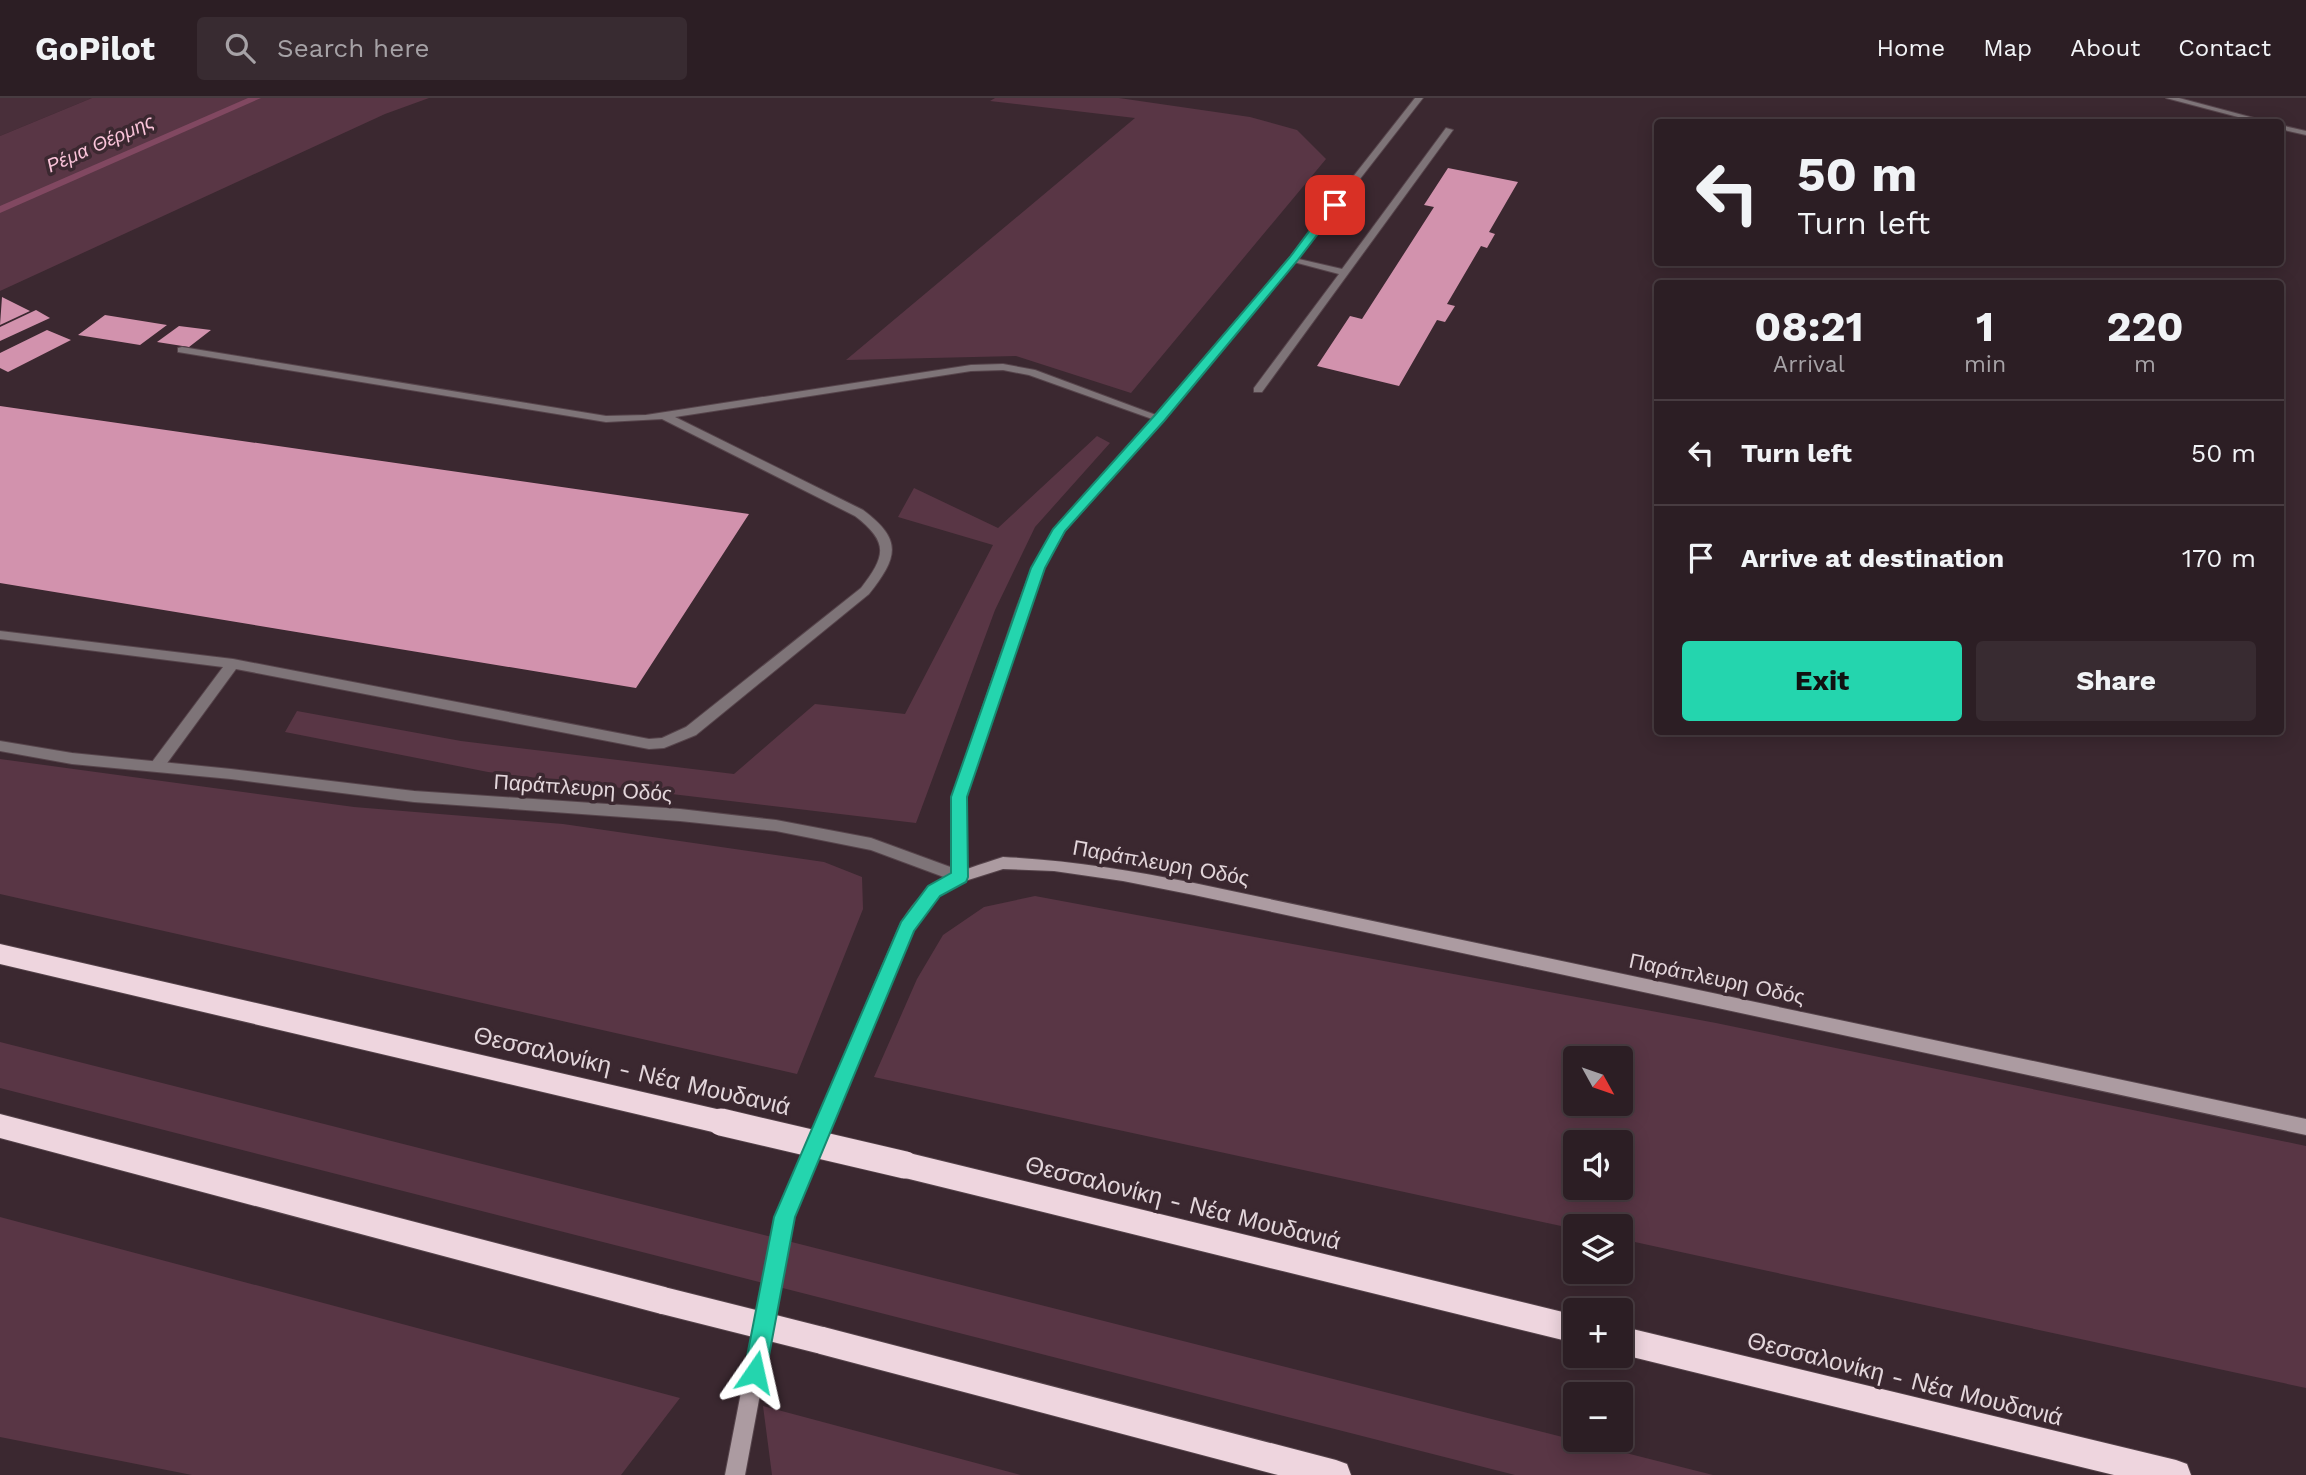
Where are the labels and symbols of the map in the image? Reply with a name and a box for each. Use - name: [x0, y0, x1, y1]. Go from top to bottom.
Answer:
- water label: Ρέμα Θέρμης: [43, 109, 158, 177]
- pin: [1305, 175, 1365, 235]
- street label: Παράπλευρη Οδός: [493, 769, 673, 806]
- street label: Παράπλευρη Οδός: [1071, 835, 1251, 890]
- street label: Παράπλευρη Οδός: [1627, 948, 1807, 1009]
- street label: Θεσσαλονίκη - Νέα Μουδανιά: [471, 1021, 793, 1121]
- north arrow: [1563, 1046, 1633, 1116]
- street label: Θεσσαλονίκη - Νέα Μουδανιά: [1022, 1150, 1344, 1256]
- street label: Θεσσαλονίκη - Νέα Μουδανιά: [1744, 1326, 2066, 1432]
- position arrow: [718, 1335, 792, 1409]

